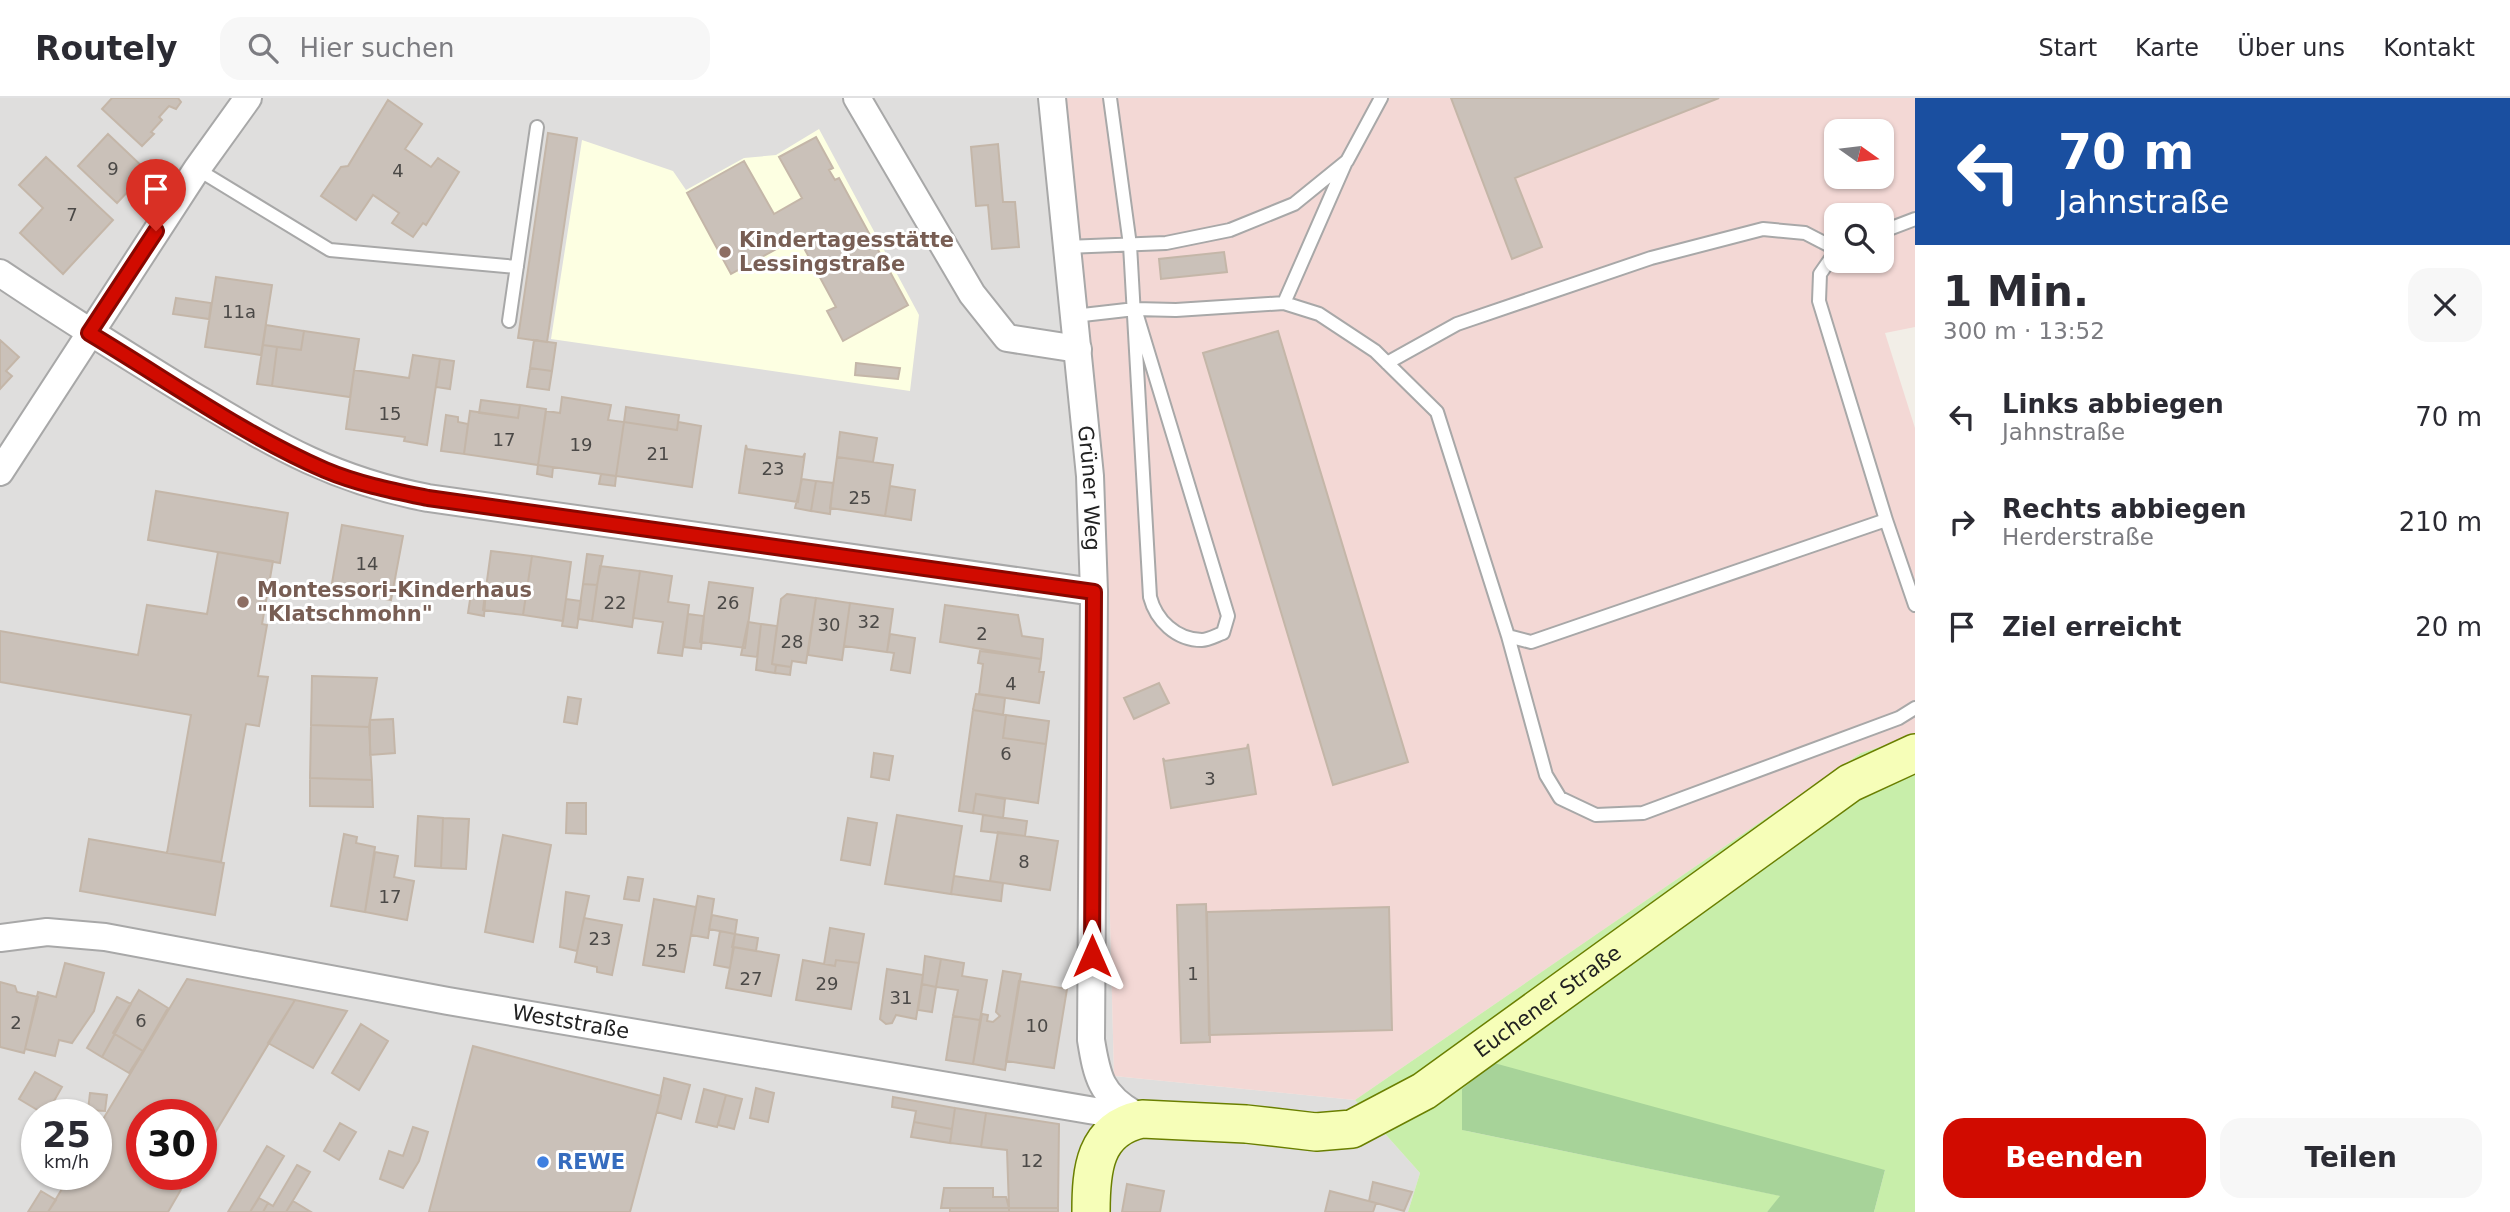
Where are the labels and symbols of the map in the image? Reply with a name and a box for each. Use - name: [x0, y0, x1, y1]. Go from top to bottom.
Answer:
- north arrow: [1824, 119, 1894, 189]
- house number: 9: [107, 158, 119, 179]
- pin: [126, 159, 186, 231]
- house number: 4: [392, 160, 404, 181]
- house number: 7: [66, 204, 78, 225]
- place label: Kindertagesstätte Lessingstraße: [739, 228, 954, 276]
- marker: Kindertagesstätte Lessingstraße: [717, 244, 733, 260]
- house number: 11a: [222, 301, 256, 322]
- house number: 15: [379, 403, 401, 424]
- street label: Grüner Weg: [1073, 424, 1105, 551]
- house number: 17: [493, 429, 515, 450]
- house number: 19: [570, 434, 592, 455]
- house number: 21: [647, 443, 669, 464]
- house number: 23: [762, 458, 784, 479]
- house number: 25: [849, 487, 871, 508]
- house number: 14: [356, 553, 378, 574]
- place label: Montessori-Kinderhaus "Klatschmohn": [257, 578, 532, 626]
- house number: 22: [604, 592, 626, 613]
- house number: 26: [717, 592, 739, 613]
- marker: Montessori-Kinderhaus "Klatschmohn": [235, 594, 251, 610]
- house number: 32: [858, 611, 880, 632]
- house number: 30: [818, 614, 840, 635]
- house number: 2: [976, 623, 988, 644]
- house number: 28: [781, 631, 803, 652]
- house number: 4: [1005, 673, 1017, 694]
- house number: 6: [1000, 743, 1012, 764]
- house number: 3: [1204, 768, 1216, 789]
- house number: 8: [1018, 851, 1030, 872]
- house number: 17: [379, 886, 401, 907]
- position arrow: [1055, 919, 1129, 993]
- house number: 23: [589, 928, 611, 949]
- house number: 25: [656, 940, 678, 961]
- street label: Euchener Straße: [1470, 941, 1626, 1063]
- house number: 1: [1187, 963, 1199, 984]
- house number: 27: [740, 968, 762, 989]
- house number: 29: [816, 973, 838, 994]
- house number: 31: [890, 987, 912, 1008]
- street label: Weststraße: [510, 1000, 631, 1044]
- house number: 6: [135, 1010, 147, 1031]
- house number: 2: [10, 1012, 22, 1033]
- house number: 10: [1026, 1015, 1048, 1036]
- speed limit sign: 30: [126, 1099, 217, 1190]
- place label: REWE: [557, 1150, 625, 1174]
- house number: 12: [1021, 1150, 1043, 1171]
- marker: REWE: [535, 1154, 551, 1170]

